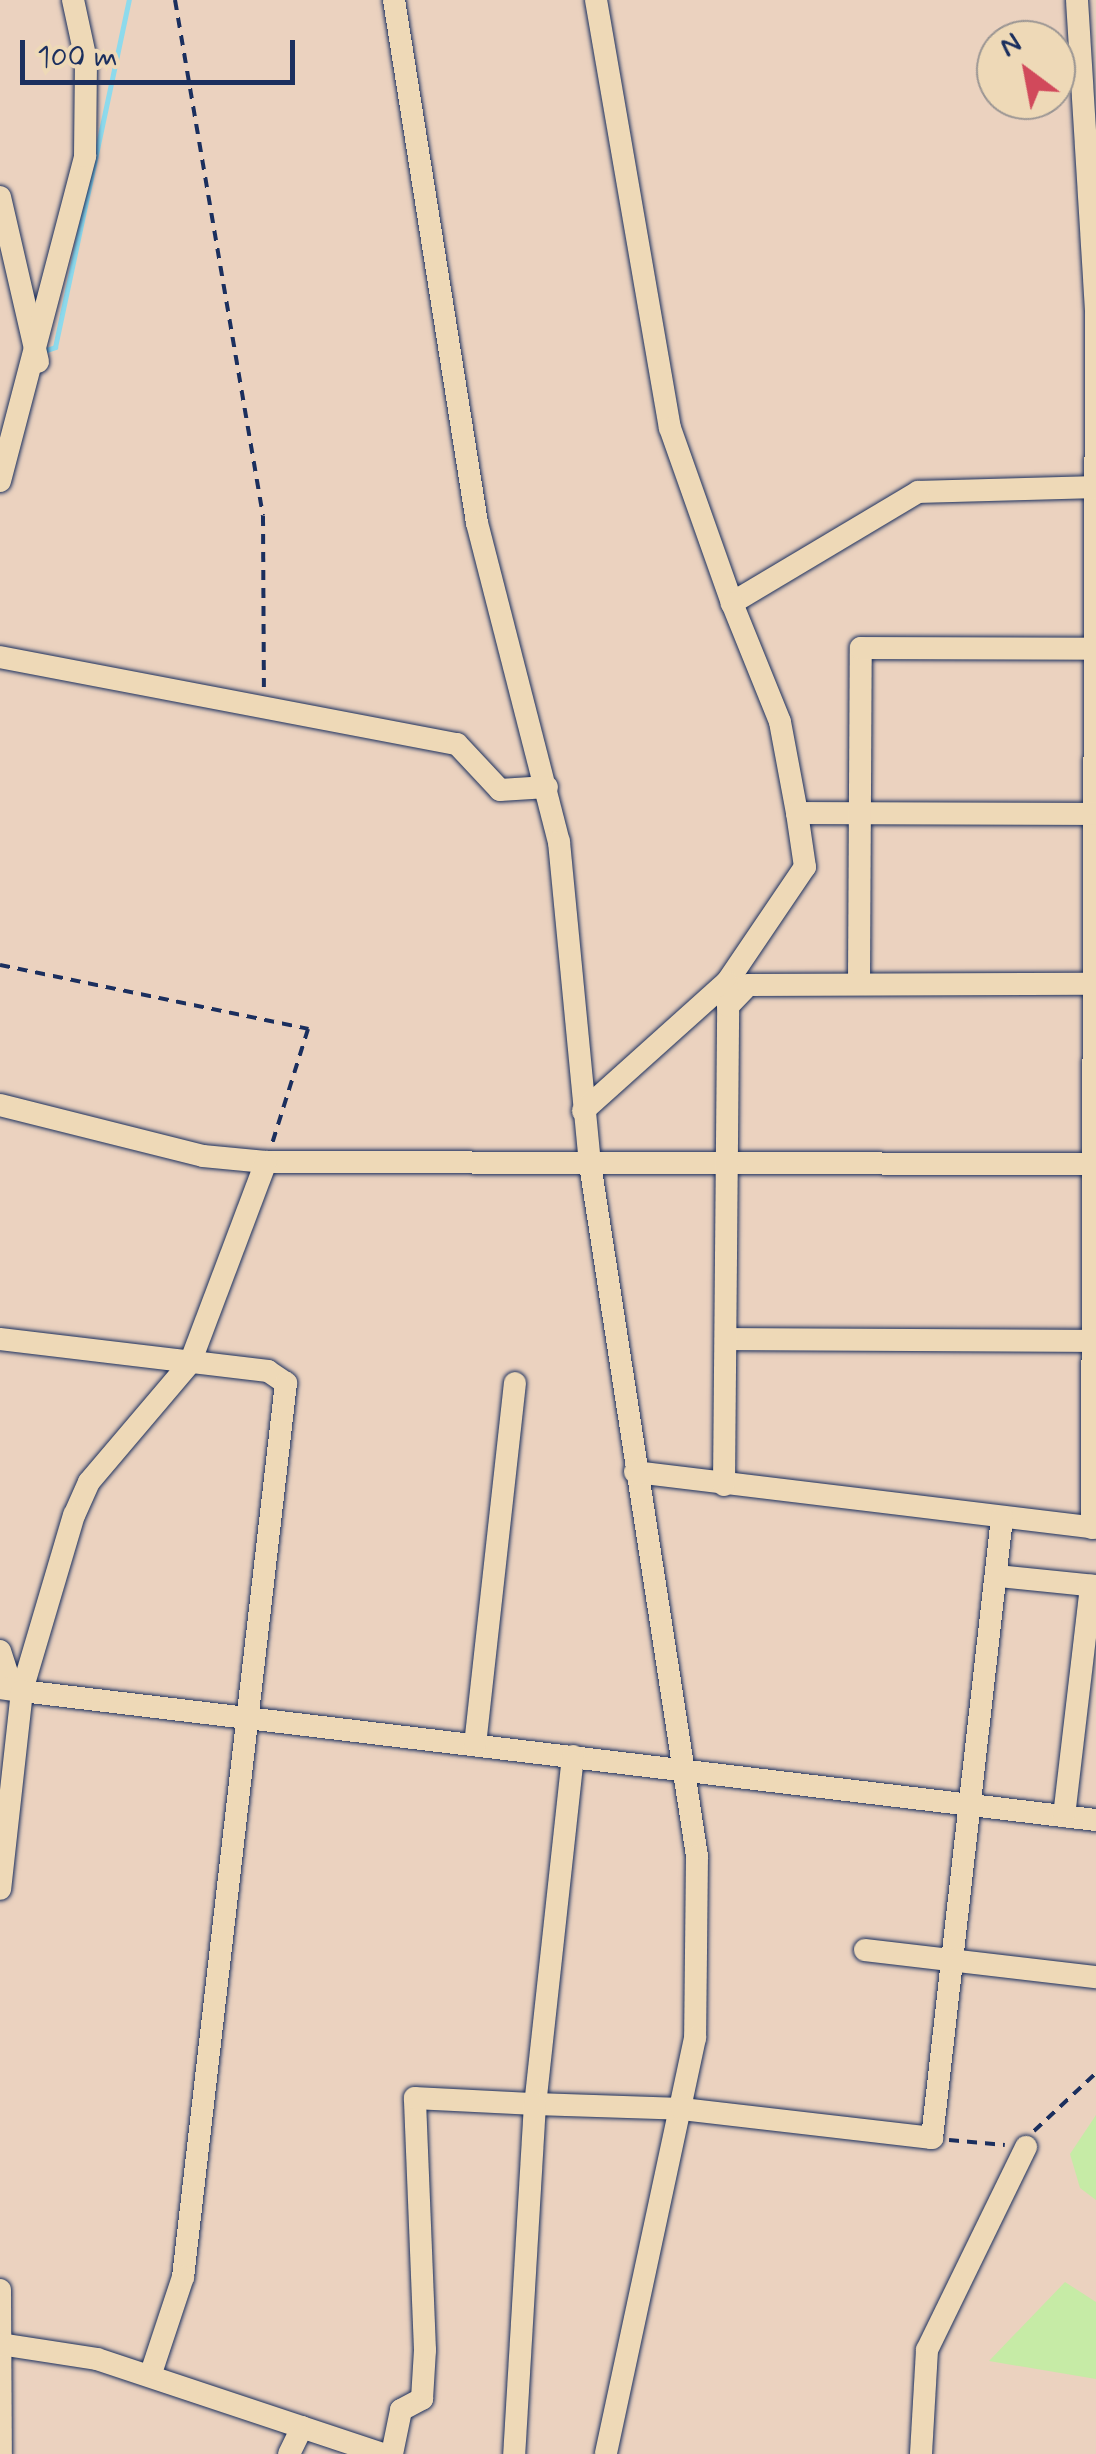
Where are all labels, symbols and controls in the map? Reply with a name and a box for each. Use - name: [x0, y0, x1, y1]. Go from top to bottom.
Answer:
- scale bar: [25, 20, 300, 82]
- north arrow: [976, 20, 1076, 120]
- text: N: [993, 25, 1029, 66]
- text: 100 m: [37, 38, 118, 77]

